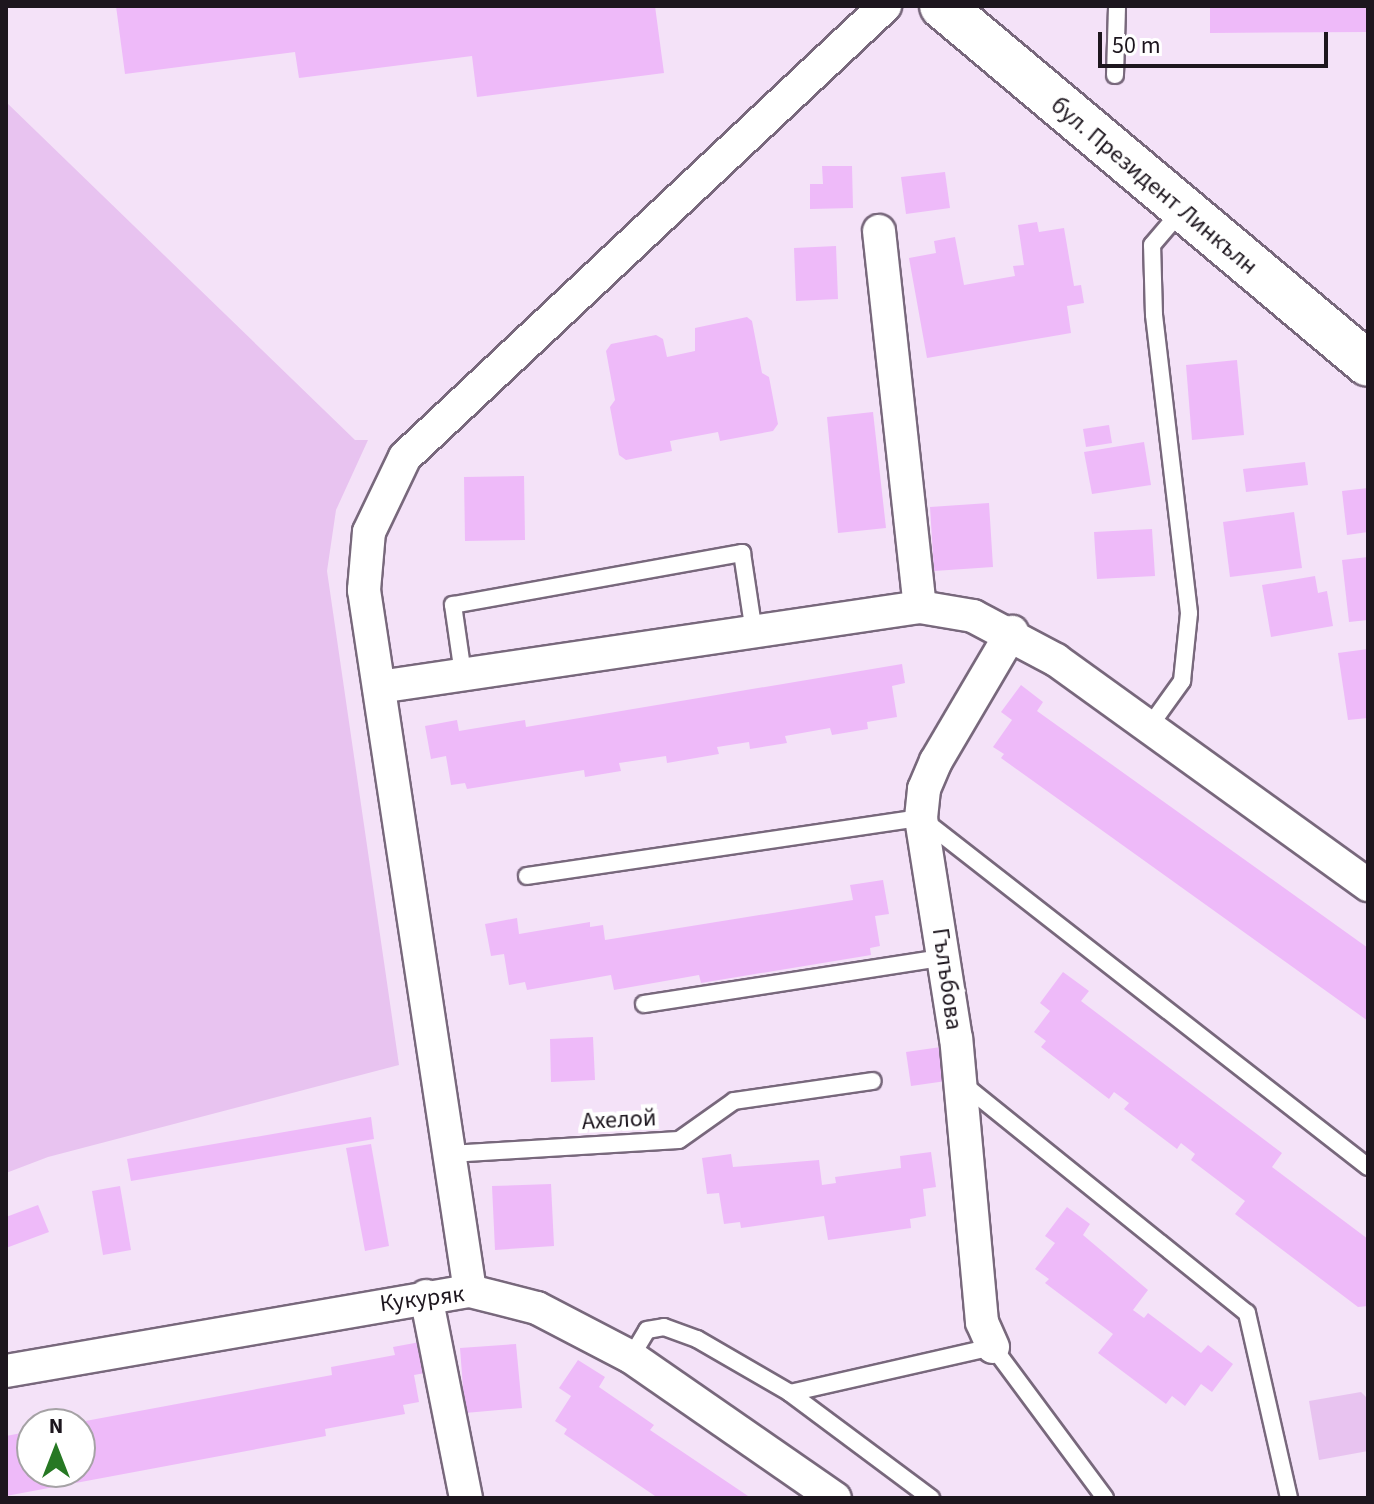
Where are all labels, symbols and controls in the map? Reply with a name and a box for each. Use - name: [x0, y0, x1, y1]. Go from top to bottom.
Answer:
- scale bar: [1102, 16, 1332, 66]
- text: 50 m: [1112, 28, 1161, 63]
- street label: бул. Президент Линкълн: [1045, 91, 1263, 281]
- street label: Гълъбова: [926, 926, 968, 1032]
- street label: Ахелой: [581, 1104, 657, 1136]
- street label: Кукуряк: [378, 1280, 466, 1318]
- north arrow: [16, 1408, 96, 1488]
- text: N: [49, 1410, 63, 1442]

